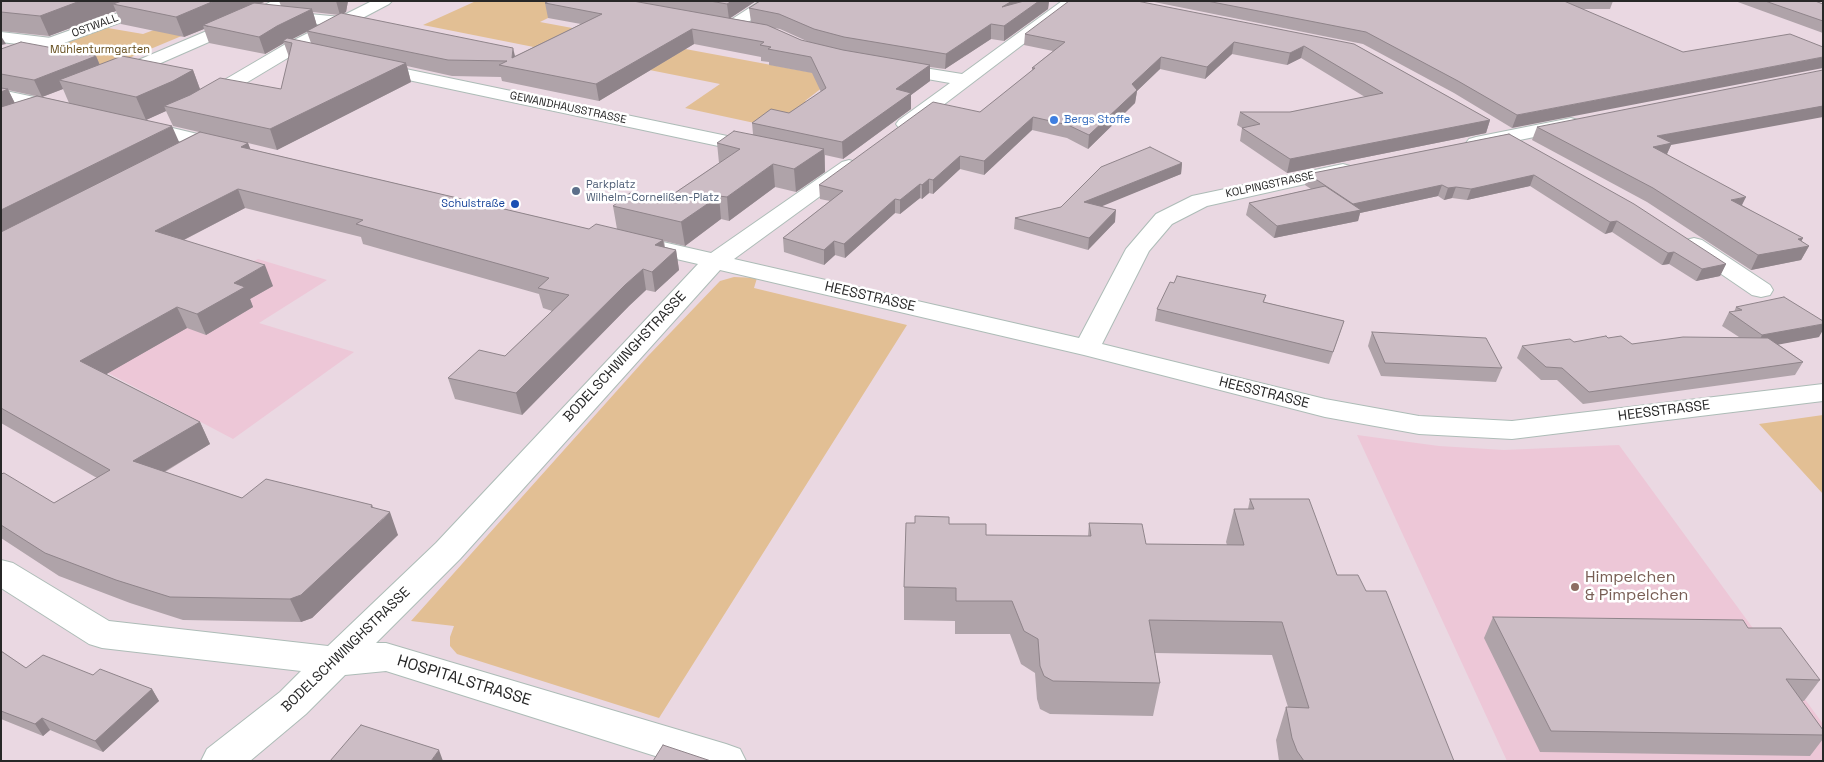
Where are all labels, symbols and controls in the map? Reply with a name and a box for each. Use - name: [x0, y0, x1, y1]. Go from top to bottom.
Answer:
- street label: OSTWALL: [70, 11, 120, 41]
- park label: Mühlenturmgarten: [50, 43, 150, 57]
- street label: GEWANDHAUSSTRASSE: [509, 89, 627, 127]
- place label: Bergs Stoffe: [1064, 113, 1130, 127]
- marker: Bergs Stoffe: [1048, 114, 1060, 126]
- street label: KOLPINGSTRASSE: [1225, 169, 1315, 201]
- place label: Parkplatz Wilhelm-Cornelißen-Platz: [586, 178, 719, 204]
- marker: Parkplatz Wilhelm-Cornelißen-Platz: [570, 185, 582, 197]
- place label: Schulstraße: [441, 197, 505, 211]
- marker: Schulstraße: [509, 198, 521, 210]
- street label: HEESSTRASSE: [823, 278, 917, 316]
- street label: BODELSCHWINGHSTRASSE: [560, 288, 690, 426]
- street label: HEESSTRASSE: [1217, 374, 1311, 412]
- street label: HEESSTRASSE: [1617, 397, 1711, 425]
- place label: Himpelchen & Pimpelchen: [1585, 568, 1688, 606]
- marker: Himpelchen & Pimpelchen: [1569, 581, 1581, 593]
- street label: BODELSCHWINGHSTRASSE: [278, 584, 414, 716]
- street label: HOSPITALSTRASSE: [395, 651, 533, 711]

